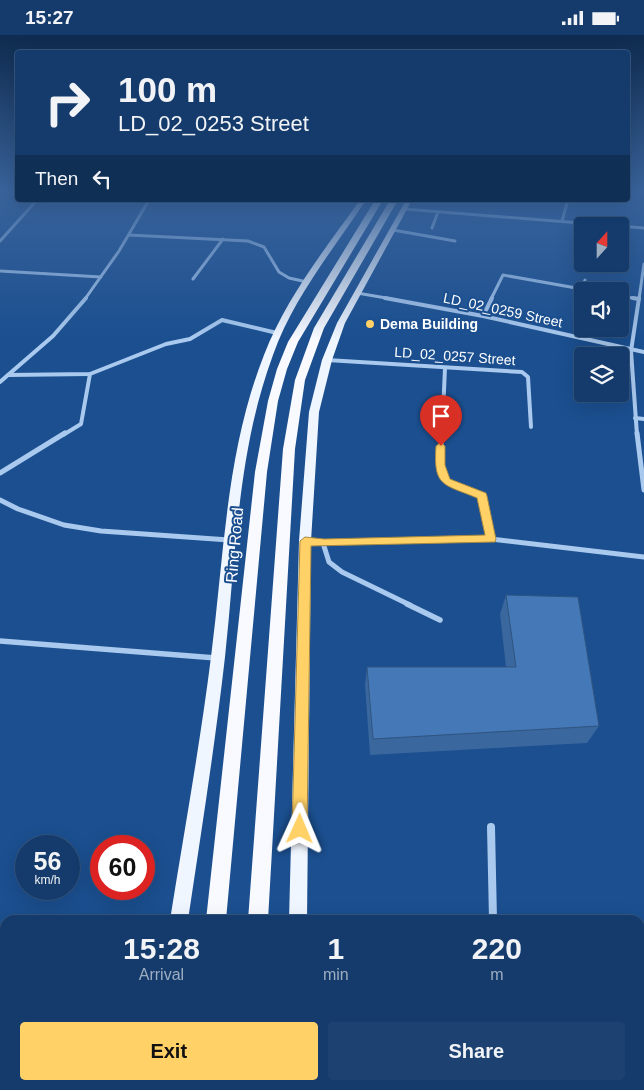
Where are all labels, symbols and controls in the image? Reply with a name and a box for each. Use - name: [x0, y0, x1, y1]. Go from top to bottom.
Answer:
- text: 15:27: [25, 7, 74, 28]
- icon: right: [35, 70, 100, 135]
- text: 100 m: [118, 70, 217, 109]
- text: LD_02_0253 Street: [118, 111, 309, 136]
- icon: left: [88, 165, 116, 193]
- text: Then: [35, 168, 78, 189]
- north arrow: [574, 217, 629, 273]
- map controls: [574, 217, 629, 402]
- button: sound: [574, 282, 629, 337]
- street label: LD_02_0259 Street: [442, 290, 564, 330]
- place label: Dema Building: [380, 316, 478, 332]
- marker: Dema Building: [364, 318, 376, 330]
- street label: LD_02_0257 Street: [394, 344, 516, 368]
- button: layers: [574, 347, 629, 402]
- pin: [420, 395, 462, 446]
- icon: arrive: [427, 402, 455, 430]
- street label: Ring Road: [223, 507, 246, 583]
- position arrow: [273, 802, 325, 854]
- speed limit sign: 60: [90, 835, 155, 900]
- text: 56: [34, 847, 61, 875]
- text: km/h: [34, 873, 61, 887]
- text: 15:28: [123, 932, 200, 965]
- text: 1: [327, 932, 344, 965]
- text: 220: [472, 932, 522, 965]
- text: Arrival: [139, 966, 184, 983]
- text: min: [323, 966, 349, 983]
- text: m: [490, 966, 503, 983]
- button: Exit: [20, 1022, 318, 1080]
- button: Share: [328, 1022, 625, 1080]

